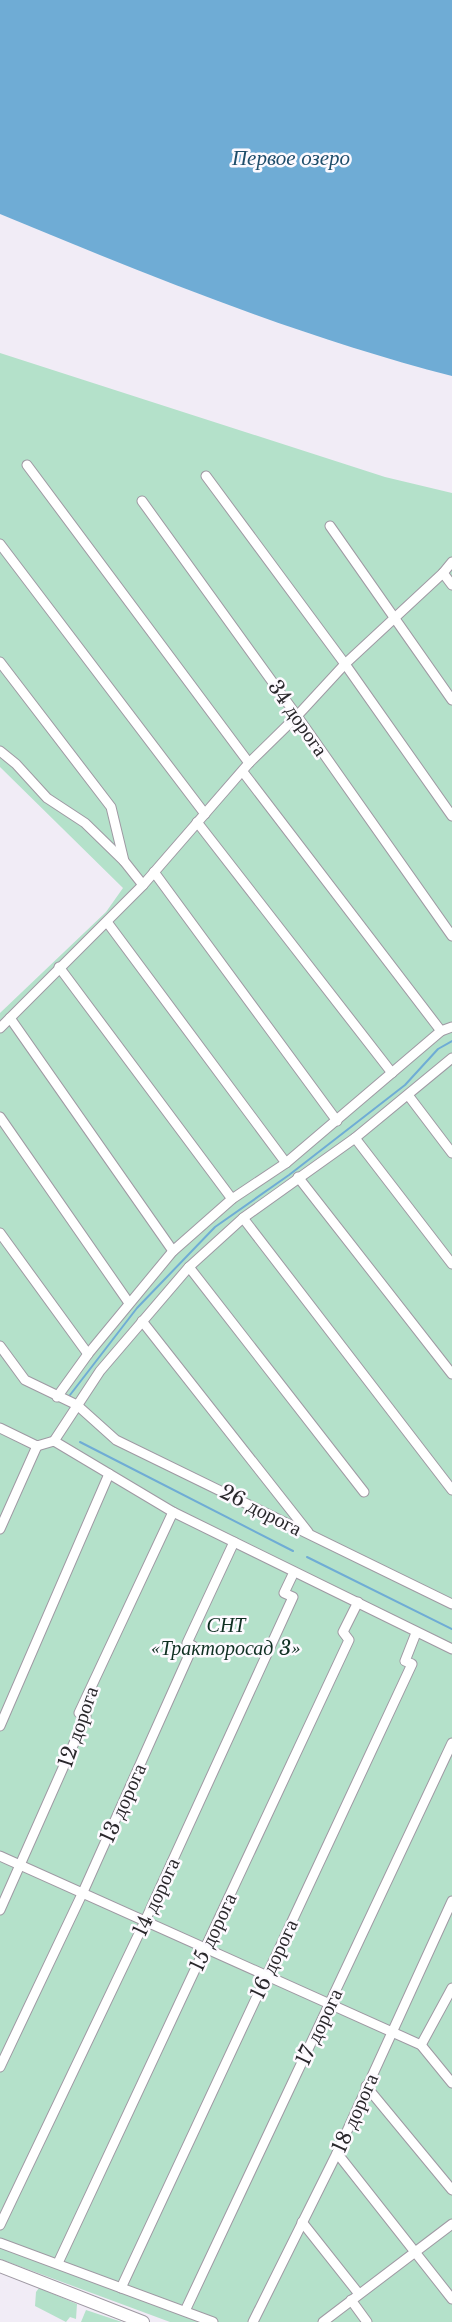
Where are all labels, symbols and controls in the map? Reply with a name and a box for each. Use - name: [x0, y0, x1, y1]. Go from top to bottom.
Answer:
- water label: Первое озеро: [231, 145, 350, 171]
- street label: 34 дорога: [263, 675, 333, 761]
- street label: 26 дорога: [216, 1479, 306, 1541]
- park label: СНТ «Тракторосад 3»: [151, 1613, 301, 1660]
- street label: 12 дорога: [53, 1683, 103, 1771]
- street label: 13 дорога: [95, 1760, 151, 1846]
- street label: 14 дорога: [127, 1854, 185, 1940]
- street label: 15 дорога: [185, 1889, 242, 1975]
- street label: 16 дорога: [245, 1915, 303, 2002]
- street label: 17 дорога: [291, 1985, 347, 2069]
- street label: 18 дорога: [327, 2070, 383, 2156]

